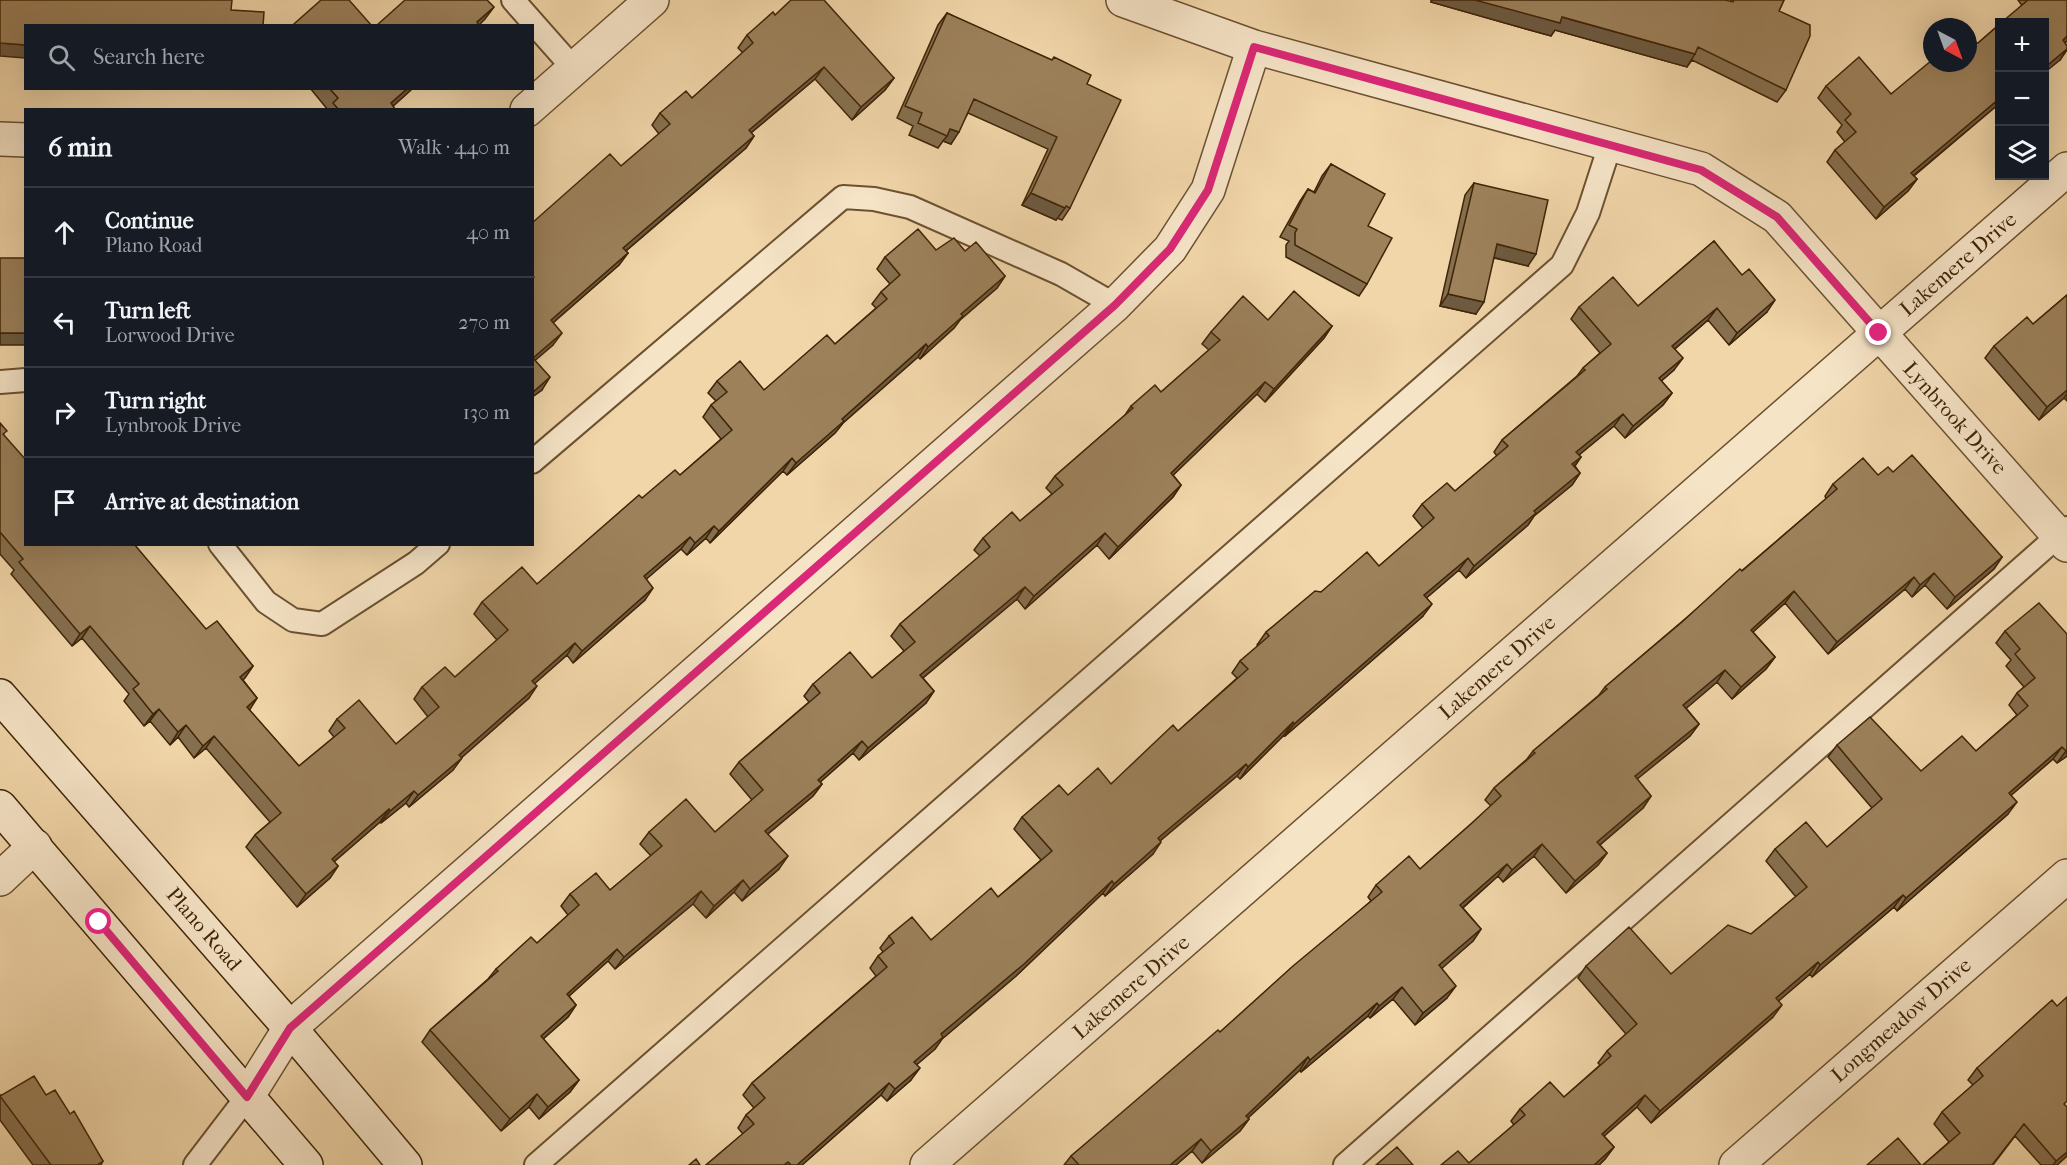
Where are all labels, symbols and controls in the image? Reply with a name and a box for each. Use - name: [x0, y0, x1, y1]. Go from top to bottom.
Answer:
- north arrow: [1923, 18, 1977, 72]
- map controls: [1995, 18, 2049, 180]
- button: +: [1995, 18, 2049, 72]
- search box: [24, 24, 534, 90]
- icon: search: [45, 41, 78, 74]
- text: Search here: [93, 44, 205, 70]
- button: −: [1995, 72, 2049, 126]
- button: layers: [1995, 126, 2049, 180]
- text: 6 min: [48, 132, 112, 163]
- text: Walk · 440 m: [398, 136, 510, 159]
- street label: Lakemere Drive: [1895, 207, 2021, 321]
- text: Continue: [105, 208, 194, 234]
- icon: ahead: [48, 216, 81, 249]
- text: 40 m: [466, 221, 510, 244]
- text: Plano Road: [105, 234, 202, 257]
- text: Turn left: [105, 298, 191, 324]
- icon: left: [48, 306, 81, 339]
- text: 270 m: [458, 311, 510, 334]
- route end: [1865, 319, 1891, 345]
- text: Lorwood Drive: [105, 324, 235, 347]
- street label: Lynbrook Drive: [1898, 357, 2012, 479]
- text: Turn right: [105, 388, 206, 414]
- icon: right: [48, 396, 81, 429]
- text: 130 m: [463, 401, 510, 424]
- text: Lynbrook Drive: [105, 414, 241, 437]
- icon: arrive: [48, 486, 81, 519]
- text: Arrive at destination: [105, 489, 299, 515]
- street label: Lakemere Drive: [1434, 610, 1560, 724]
- street label: Plano Road: [161, 883, 247, 976]
- route start: [85, 908, 111, 934]
- street label: Lakemere Drive: [1068, 930, 1194, 1044]
- street label: Longmeadow Drive: [1826, 953, 1976, 1087]

